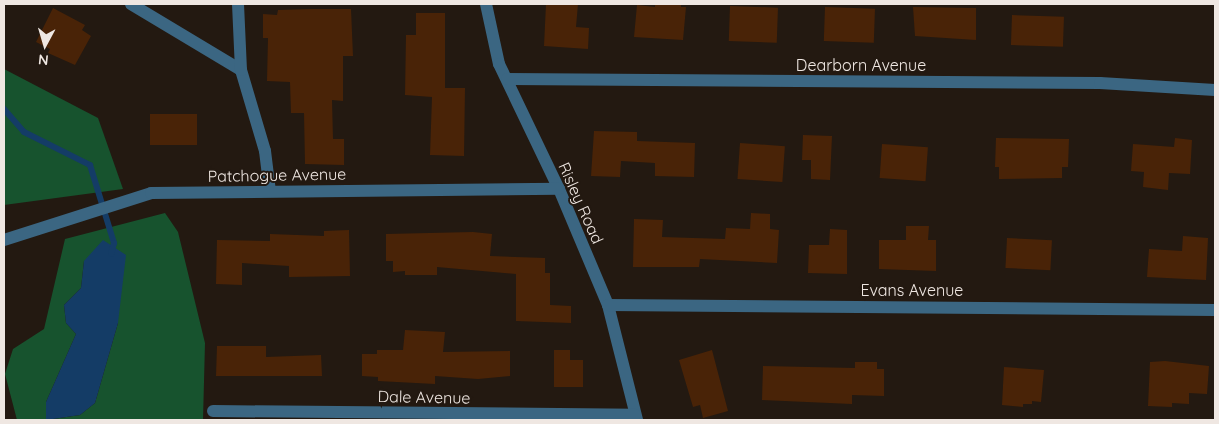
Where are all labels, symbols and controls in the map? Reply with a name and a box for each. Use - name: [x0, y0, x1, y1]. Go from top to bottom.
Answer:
- north arrow: [20, 20, 70, 70]
- text: N: [37, 50, 50, 69]
- street label: Dearborn Avenue: [796, 55, 926, 75]
- street label: Risley Road: [554, 159, 608, 247]
- street label: Patchogue Avenue: [208, 164, 346, 186]
- street label: Evans Avenue: [861, 280, 963, 300]
- street label: Dale Avenue: [377, 387, 471, 407]

